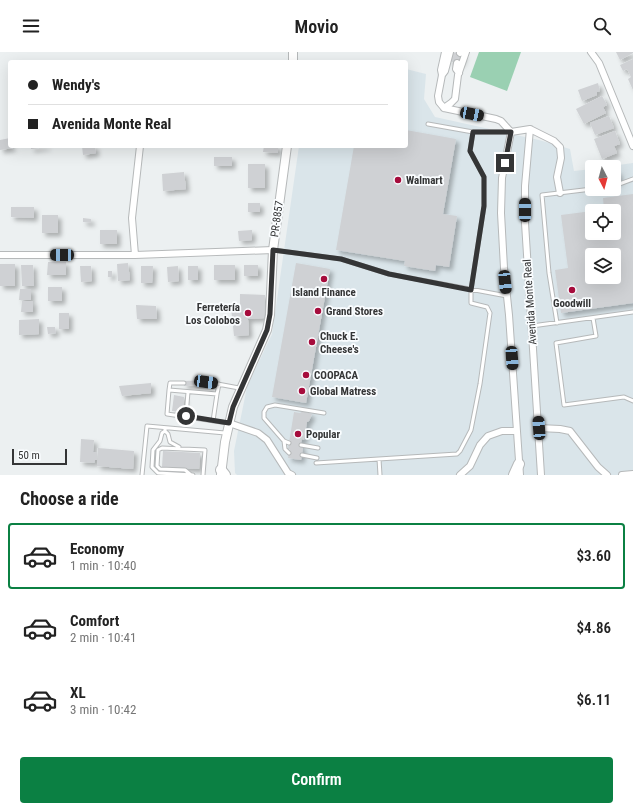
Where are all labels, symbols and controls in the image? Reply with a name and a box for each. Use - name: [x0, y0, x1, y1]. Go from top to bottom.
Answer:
- icon: menu: [20, 15, 42, 37]
- icon: search: [591, 15, 613, 37]
- text: Movio: [295, 16, 338, 37]
- text: Wendy's: [52, 76, 100, 94]
- car: [459, 106, 485, 122]
- text: Avenida Monte Real: [52, 115, 171, 133]
- route end: [496, 154, 514, 172]
- north arrow: [585, 160, 621, 196]
- map controls: [585, 160, 621, 284]
- place label: Walmart: [406, 174, 443, 187]
- marker: Walmart: [393, 175, 403, 185]
- car: [519, 198, 531, 222]
- street label: PR-8857: [268, 200, 286, 238]
- button: locate: [585, 204, 621, 240]
- button: layers: [585, 248, 621, 284]
- car: [50, 249, 74, 261]
- street label: Avenida Monte Real: [521, 259, 539, 345]
- car: [498, 269, 512, 295]
- marker: Island Finance: [319, 274, 329, 284]
- marker: Goodwill: [567, 285, 577, 295]
- place label: Island Finance: [292, 286, 356, 299]
- place label: Goodwill: [553, 297, 591, 310]
- place label: Ferretería Los Colobos: [186, 301, 240, 327]
- place label: Grand Stores: [326, 305, 383, 318]
- marker: Grand Stores: [313, 306, 323, 316]
- marker: Ferretería Los Colobos: [243, 308, 253, 318]
- place label: Chuck E. Cheese's: [320, 330, 359, 356]
- marker: Chuck E. Cheese's: [307, 337, 317, 347]
- car: [505, 346, 519, 370]
- place label: COOPACA: [314, 369, 359, 382]
- marker: COOPACA: [301, 370, 311, 380]
- car: [193, 374, 219, 390]
- place label: Global Matress: [310, 385, 376, 398]
- marker: Global Matress: [297, 386, 307, 396]
- route start: [177, 407, 195, 425]
- car: [532, 416, 546, 440]
- place label: Popular: [306, 428, 340, 441]
- marker: Popular: [293, 429, 303, 439]
- scale bar: [12, 447, 67, 466]
- text: 50 m: [18, 449, 40, 462]
- text: Choose a ride: [20, 488, 119, 509]
- icon: car: [22, 538, 58, 574]
- text: Economy: [70, 540, 124, 558]
- text: $3.60: [577, 547, 611, 565]
- text: 1 min · 10:40: [70, 558, 136, 573]
- icon: car: [22, 610, 58, 646]
- text: Comfort: [70, 612, 119, 630]
- text: $4.86: [577, 619, 611, 637]
- text: 2 min · 10:41: [70, 630, 136, 645]
- icon: car: [22, 682, 58, 718]
- text: XL: [70, 684, 86, 702]
- text: $6.11: [577, 691, 611, 709]
- text: 3 min · 10:42: [70, 702, 136, 717]
- button: Confirm: [20, 757, 613, 803]

